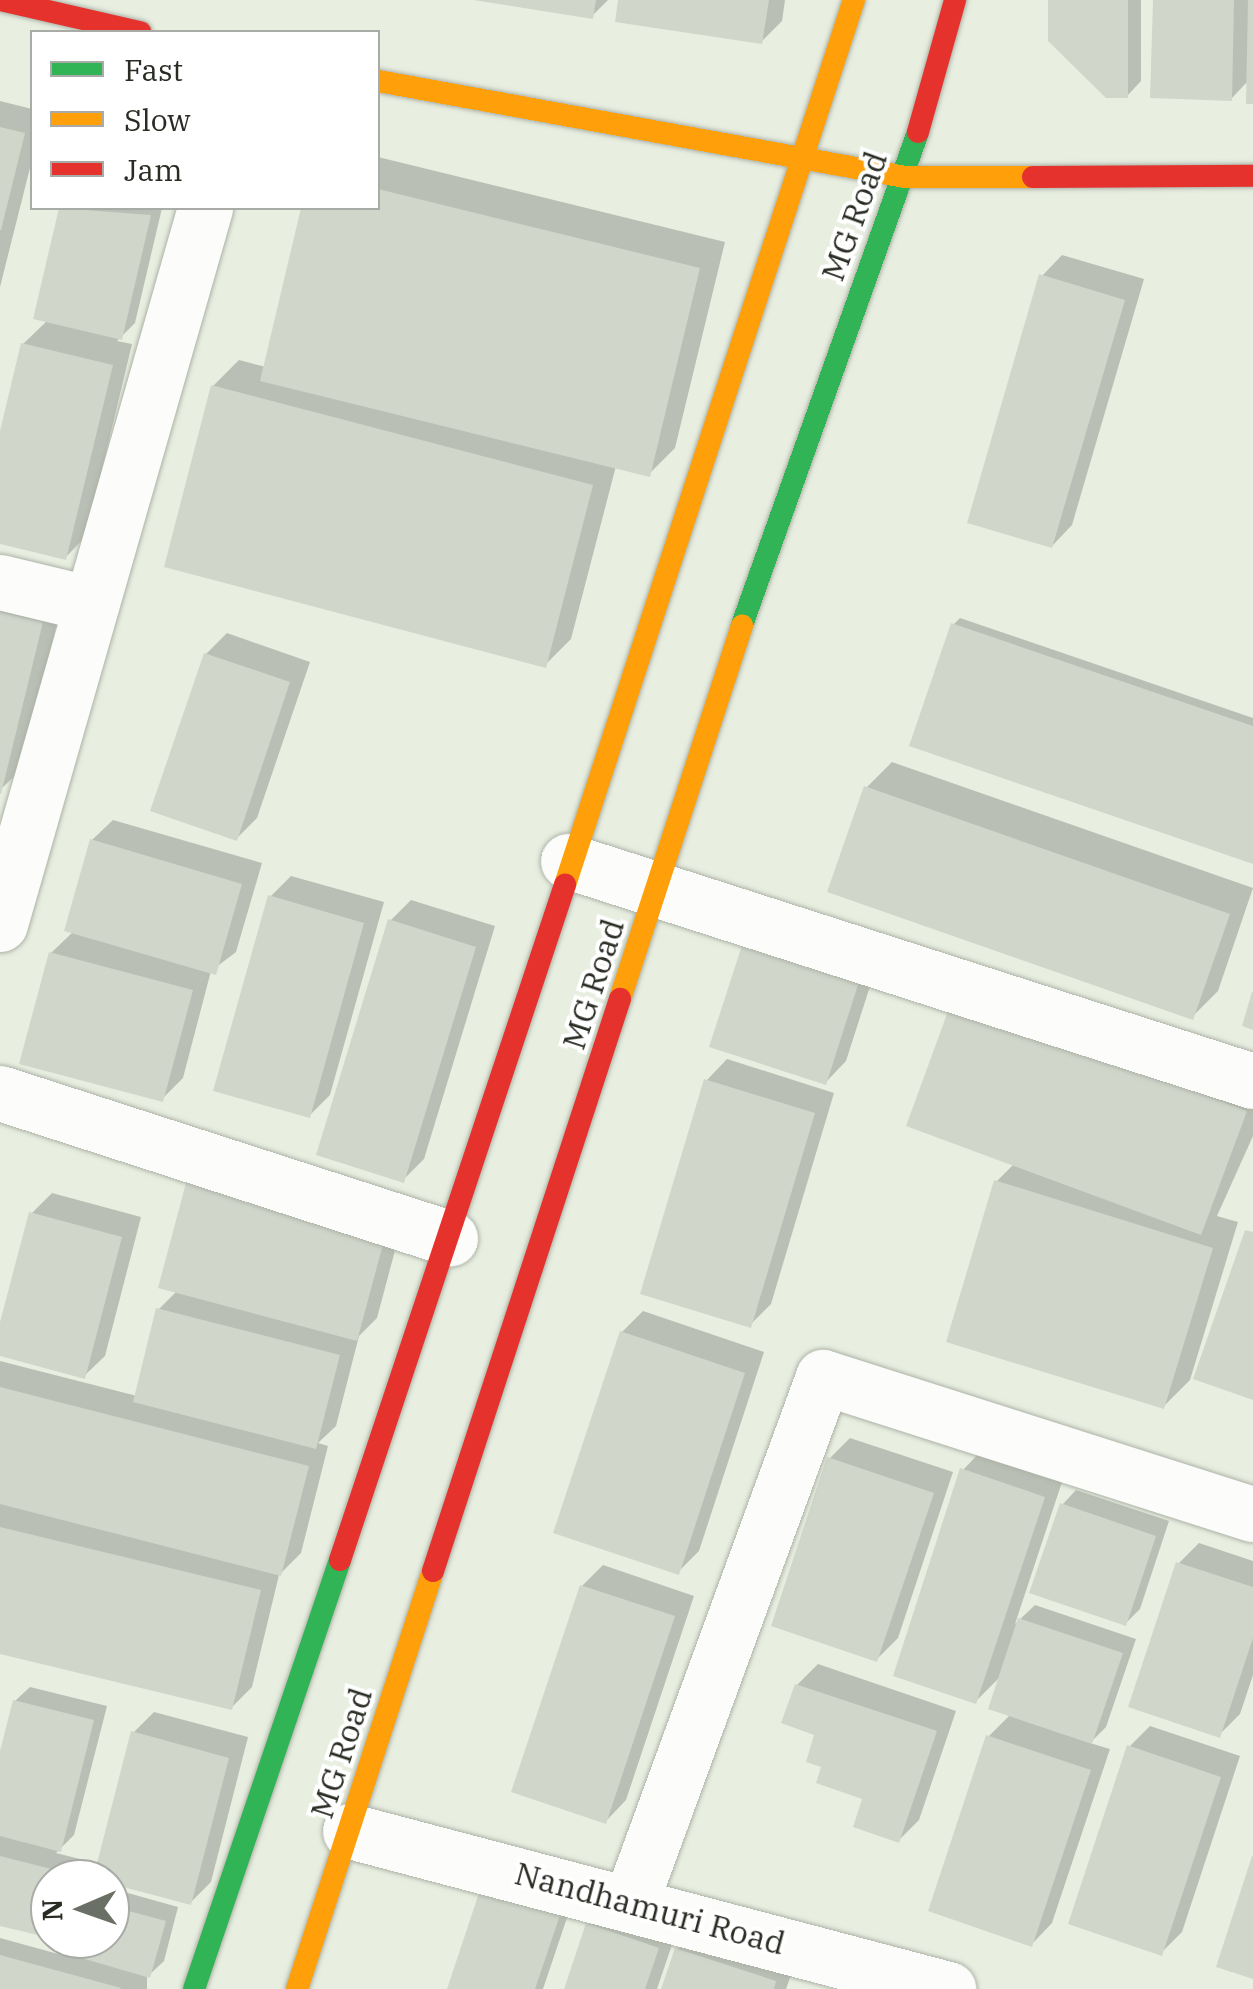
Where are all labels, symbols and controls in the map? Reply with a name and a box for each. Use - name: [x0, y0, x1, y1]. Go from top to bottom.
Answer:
- legend: [30, 30, 380, 210]
- text: Fast: [124, 50, 183, 89]
- text: Slow: [124, 100, 191, 139]
- street label: MG Road: [813, 146, 895, 286]
- text: Jam: [124, 150, 183, 189]
- street label: MG Road: [554, 914, 632, 1054]
- street label: MG Road: [302, 1683, 380, 1823]
- street label: Nandhamuri Road: [511, 1853, 789, 1963]
- north arrow: [30, 1859, 130, 1959]
- text: N: [33, 1898, 70, 1922]

